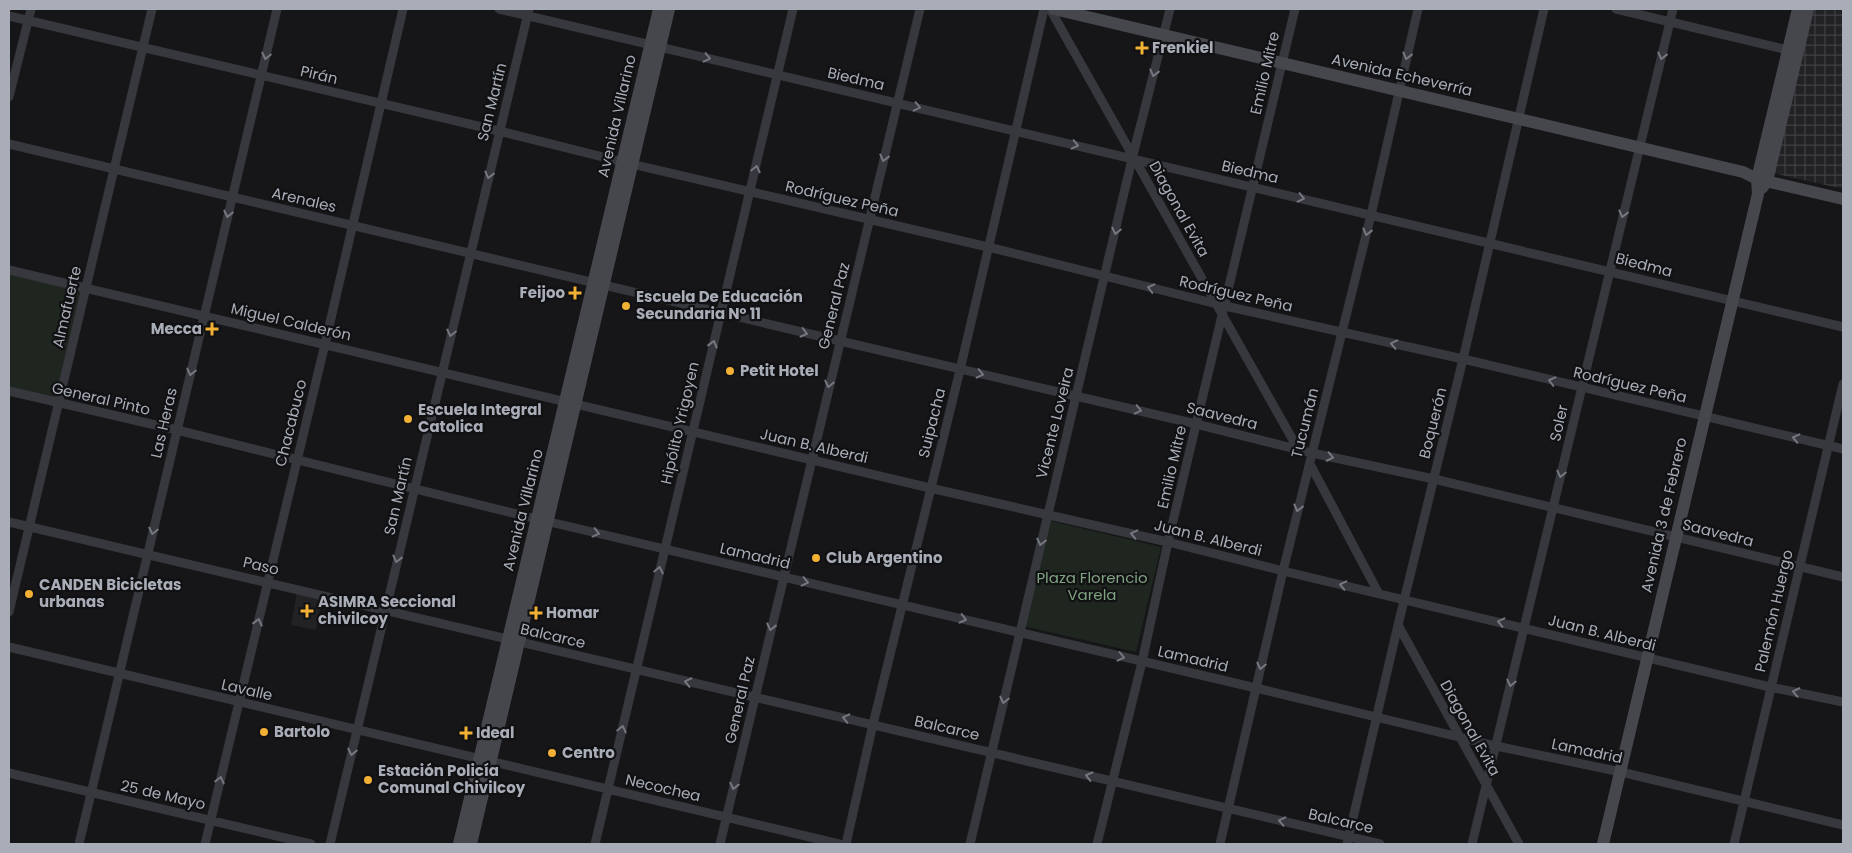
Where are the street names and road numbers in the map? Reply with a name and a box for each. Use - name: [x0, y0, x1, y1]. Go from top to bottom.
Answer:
- street label: Emilio Mitre: [1245, 29, 1284, 117]
- street label: Avenida Echeverría: [1330, 48, 1475, 101]
- street label: Avenida Villarino: [592, 53, 641, 179]
- street label: Pirán: [298, 60, 340, 89]
- street label: San Martín: [472, 61, 511, 143]
- street label: Biedma: [826, 62, 887, 95]
- street label: Biedma: [1220, 155, 1281, 188]
- street label: Diagonal Evita: [1144, 157, 1215, 261]
- street label: Rodríguez Peña: [783, 175, 901, 222]
- street label: Arenales: [270, 182, 339, 217]
- street label: Biedma: [1613, 247, 1675, 282]
- street label: General Paz: [813, 260, 855, 352]
- street label: Almafuerte: [47, 264, 86, 350]
- street label: Rodríguez Peña: [1177, 270, 1295, 317]
- street label: Miguel Calderón: [229, 297, 353, 346]
- street label: Hipólito Yrigoyen: [655, 359, 704, 486]
- street label: Rodríguez Peña: [1571, 361, 1689, 408]
- street label: Vicente Loveira: [1031, 365, 1078, 481]
- street label: General Pinto: [50, 377, 152, 420]
- street label: Chacabuco: [270, 377, 311, 469]
- street label: Las Heras: [145, 385, 182, 460]
- street label: Boquerón: [1414, 385, 1451, 461]
- street label: Suipacha: [913, 386, 950, 460]
- street label: Tucumán: [1286, 386, 1323, 460]
- street label: Saavedra: [1184, 397, 1260, 434]
- street label: Soler: [1544, 402, 1573, 443]
- street label: Juan B. Alberdi: [758, 423, 870, 468]
- street label: Emilio Mitre: [1152, 423, 1191, 511]
- street label: Avenida 3 de Febrero: [1635, 435, 1692, 595]
- street label: Avenida Villarino: [497, 447, 548, 573]
- street label: San Martín: [378, 455, 417, 537]
- street label: Juan B. Alberdi: [1152, 514, 1264, 561]
- street label: Saavedra: [1680, 514, 1756, 551]
- street label: Lamadrid: [718, 537, 792, 574]
- street label: Palemón Huergo: [1749, 548, 1798, 674]
- street label: Paso: [241, 551, 281, 580]
- street label: Juan B. Alberdi: [1546, 609, 1658, 656]
- street label: Balcarce: [518, 618, 588, 653]
- street label: Lamadrid: [1156, 640, 1230, 677]
- street label: General Paz: [719, 654, 760, 746]
- street label: Lavalle: [219, 673, 275, 706]
- street label: Diagonal Evita: [1435, 676, 1506, 780]
- street label: Balcarce: [912, 710, 982, 745]
- street label: Lamadrid: [1550, 733, 1624, 768]
- street label: Necochea: [623, 769, 703, 806]
- street label: 25 de Mayo: [119, 775, 208, 814]
- street label: Balcarce: [1306, 803, 1376, 838]

